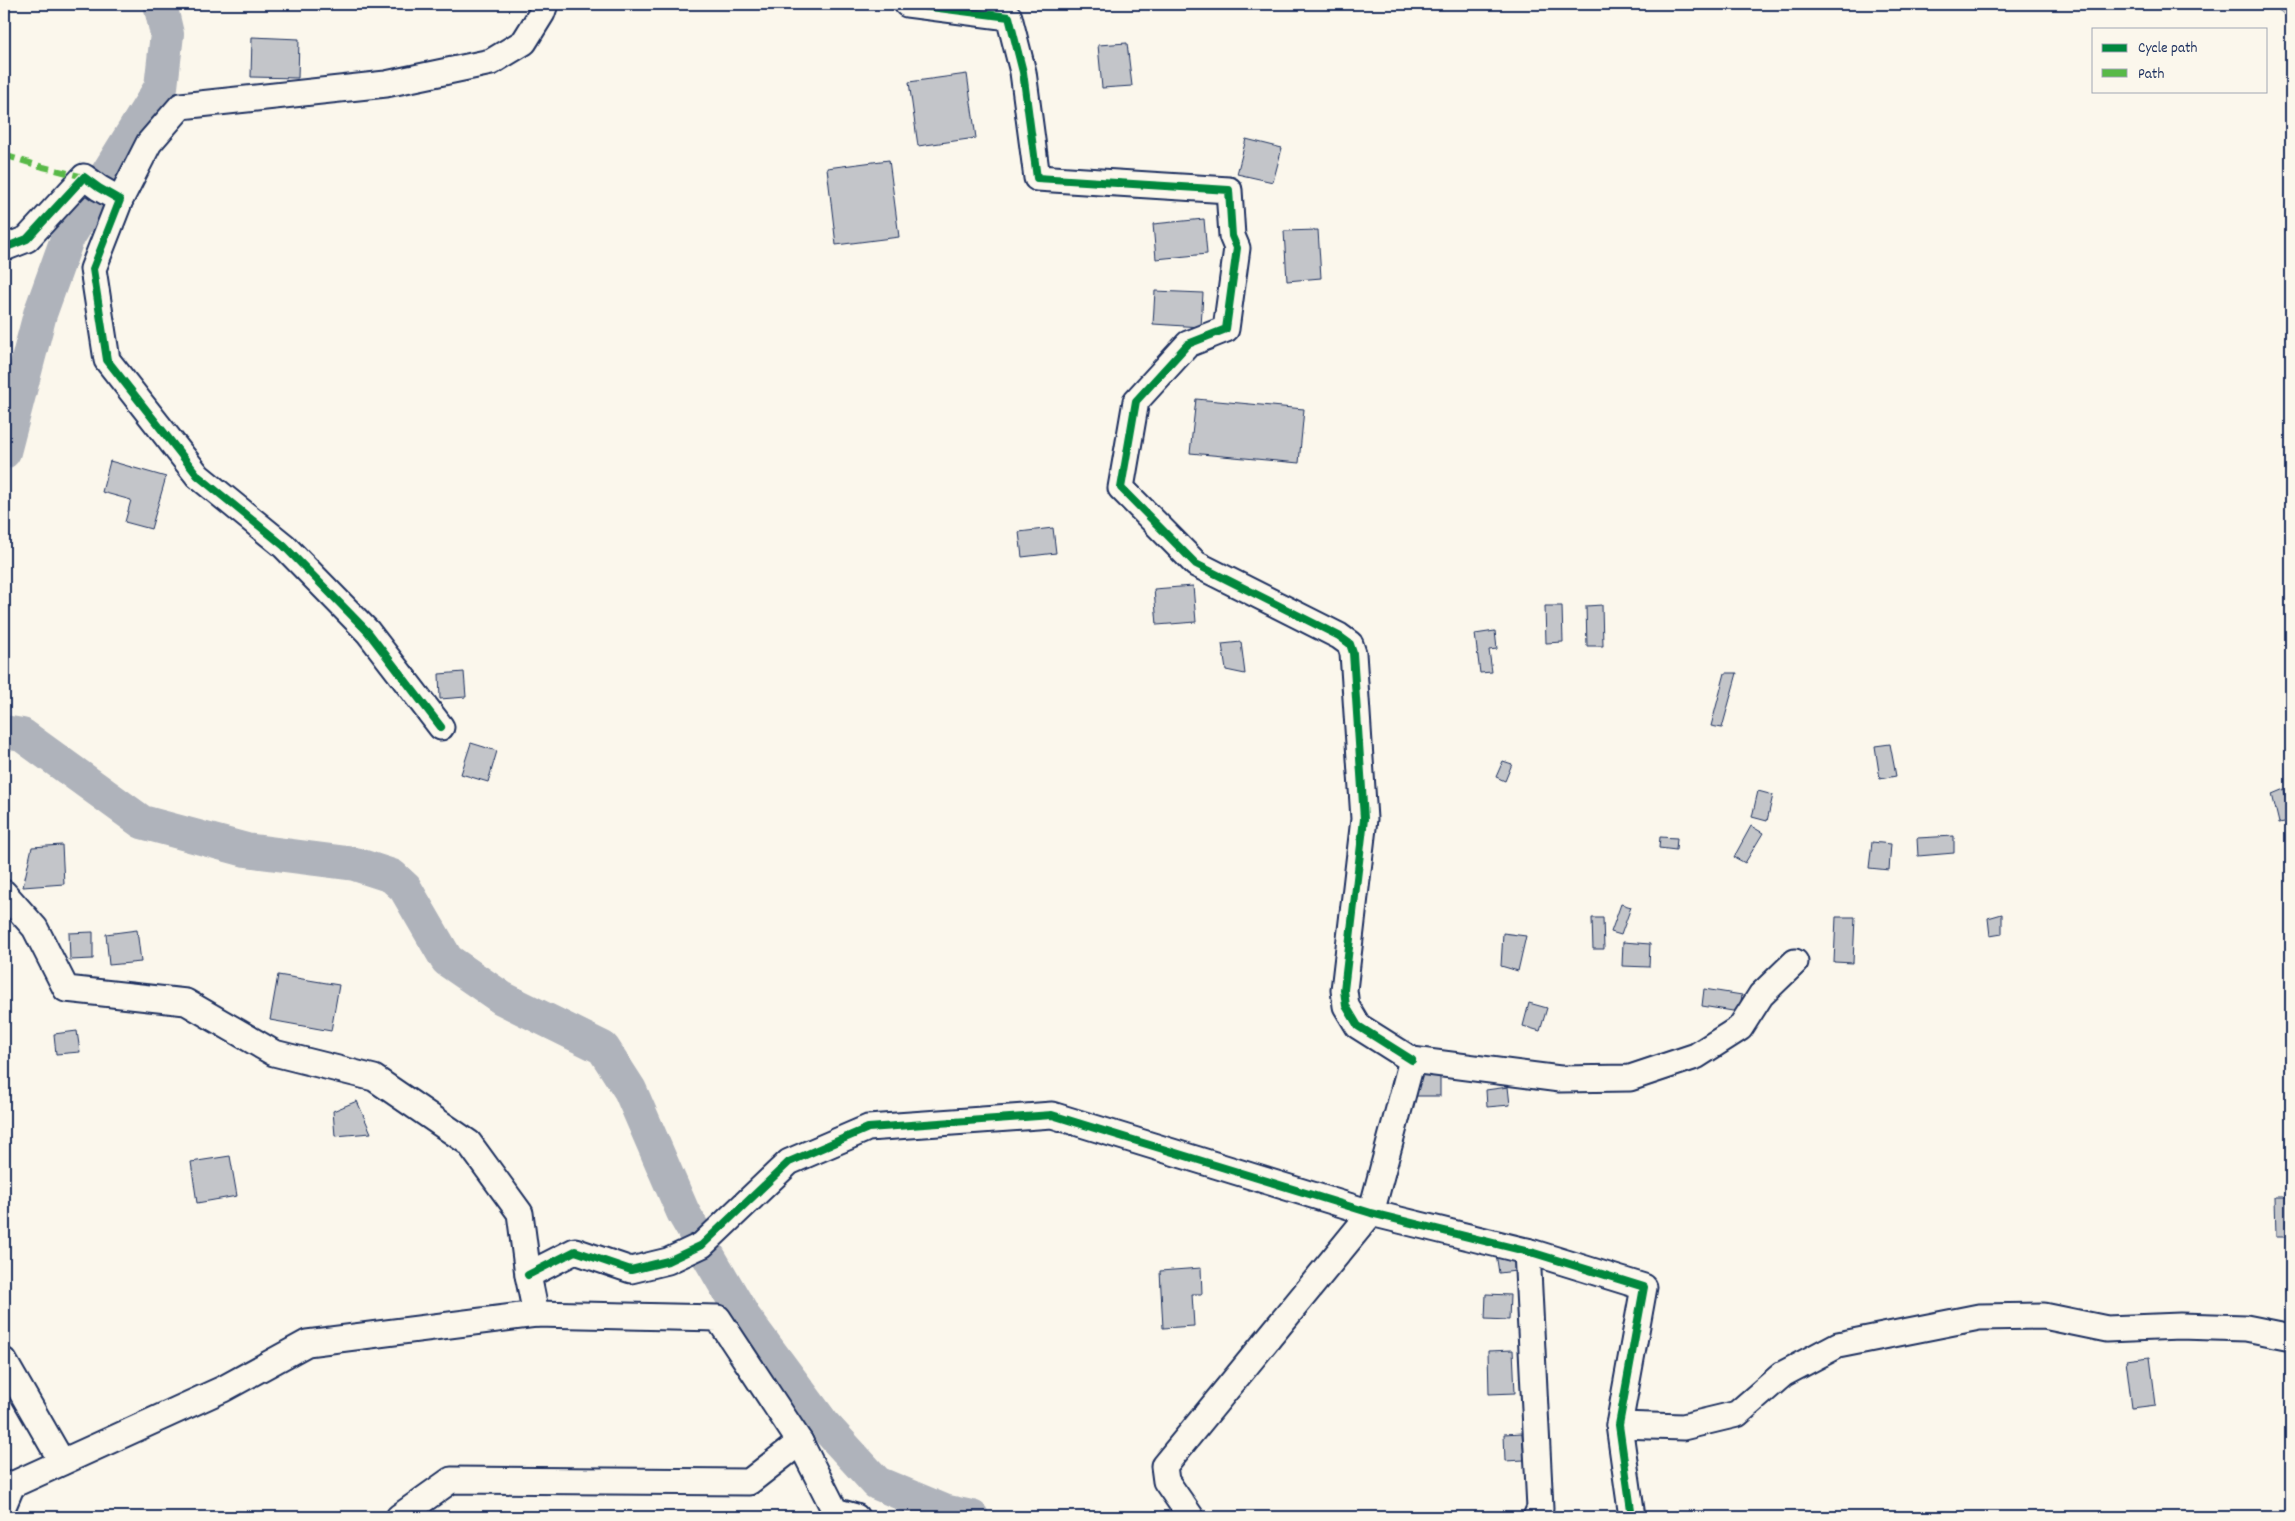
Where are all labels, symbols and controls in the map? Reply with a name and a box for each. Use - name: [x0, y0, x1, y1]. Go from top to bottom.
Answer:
- legend: [2092, 28, 2268, 92]
- text: Cycle path: [2138, 38, 2198, 60]
- text: Path: [2138, 64, 2164, 86]

